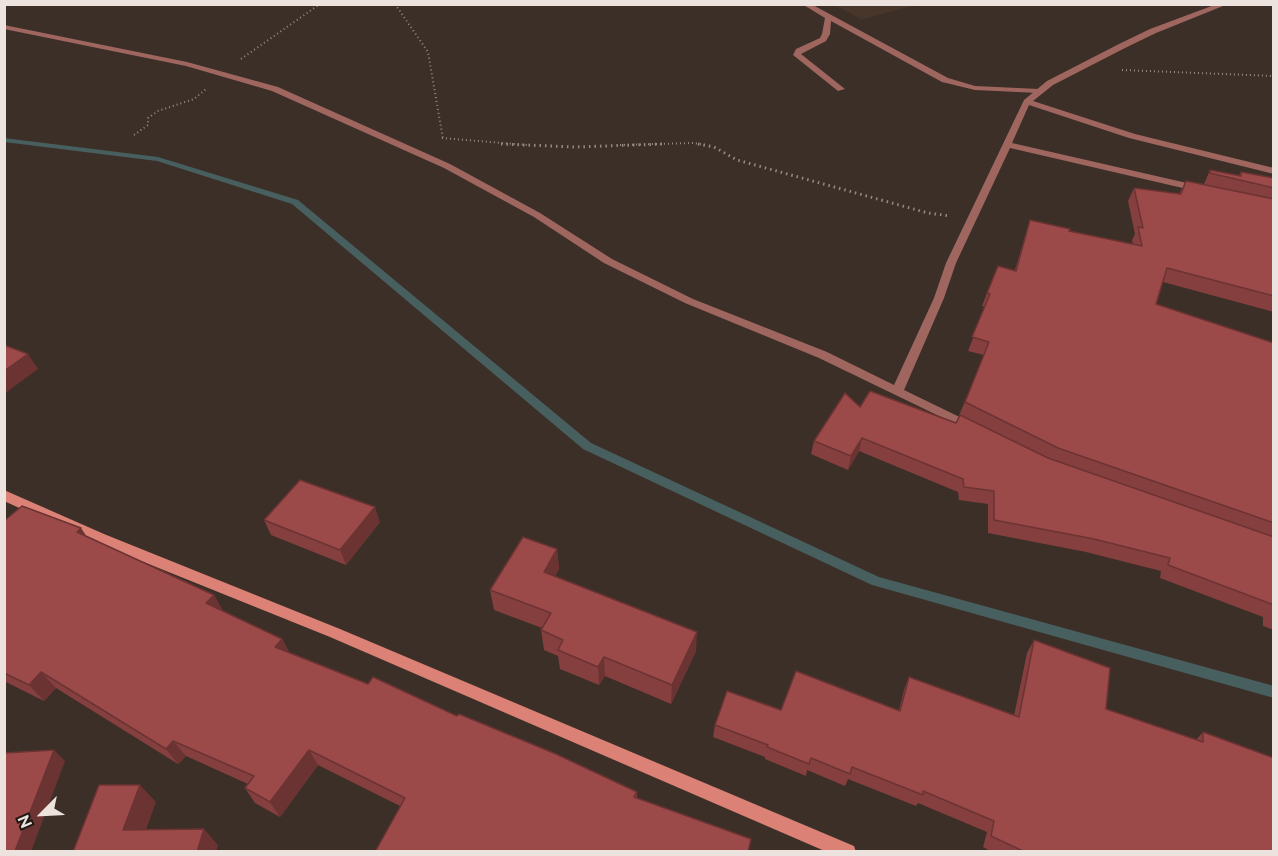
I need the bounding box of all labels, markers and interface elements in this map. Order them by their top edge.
north arrow [12,784,72,844]
text: N [14,812,36,831]

